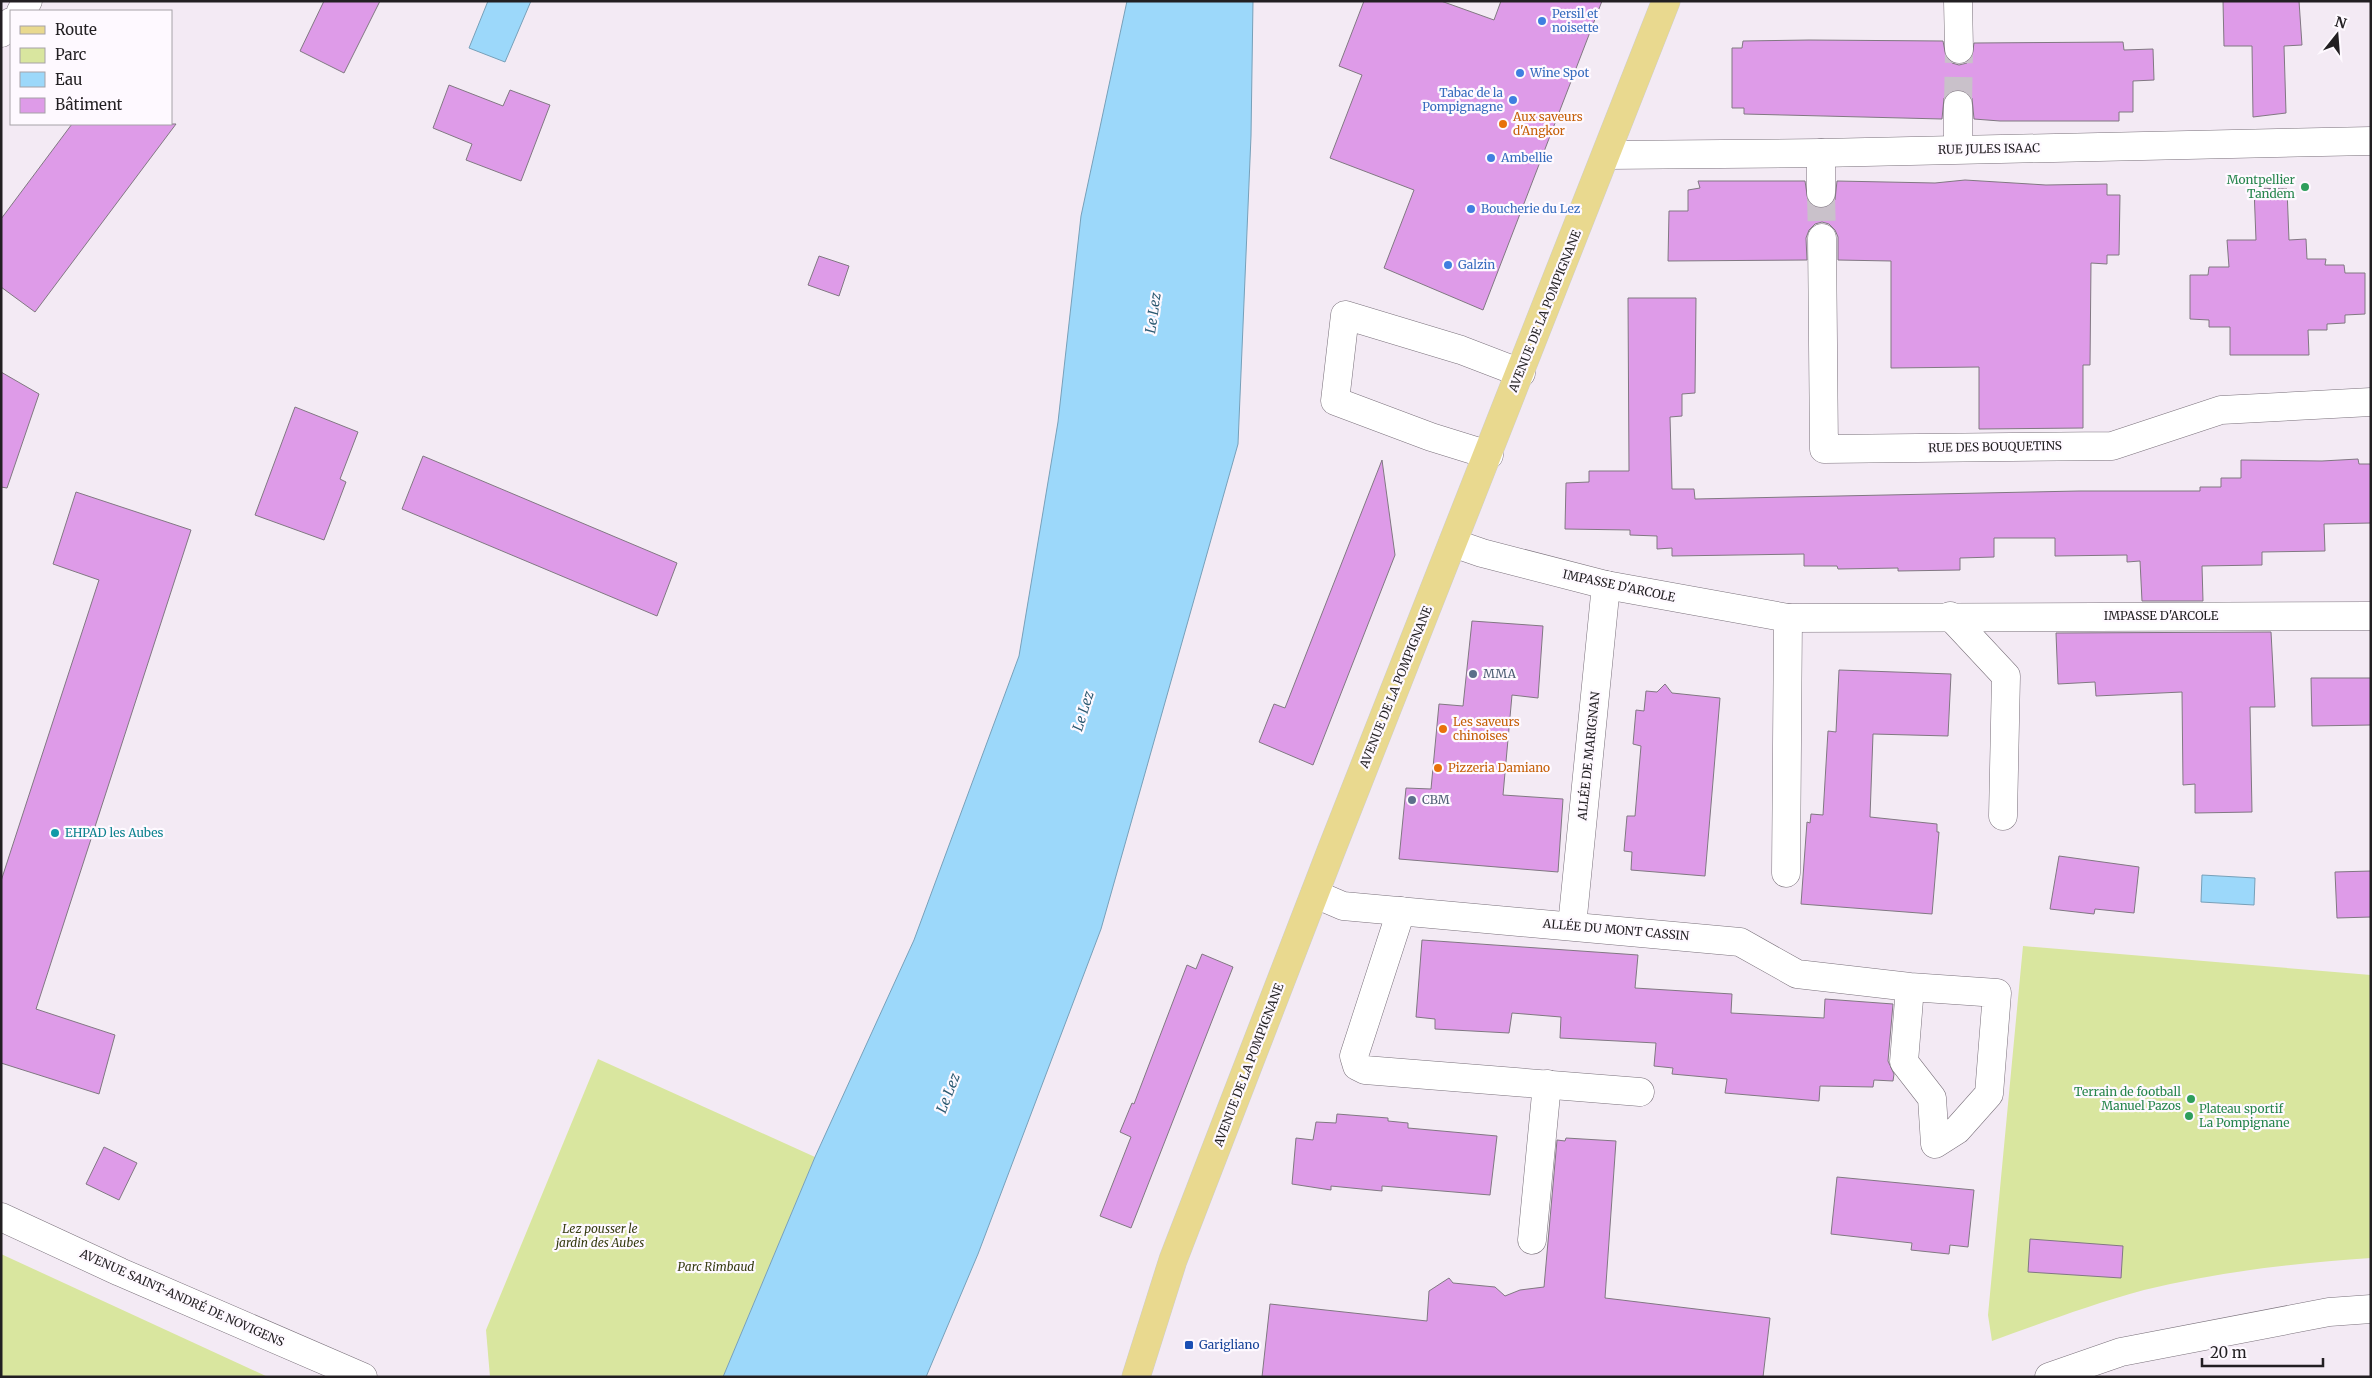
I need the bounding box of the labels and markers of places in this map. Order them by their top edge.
place label: Persil et noisette [1552,6,1599,35]
marker: Persil et noisette [1536,15,1548,27]
place label: Wine Spot [1529,65,1590,80]
marker: Wine Spot [1514,67,1526,79]
place label: Tabac de la Pompignagne [1422,85,1504,114]
marker: Tabac de la Pompignagne [1507,94,1519,106]
place label: Aux saveurs d'Angkor [1512,109,1583,138]
marker: Aux saveurs d'Angkor [1497,118,1509,130]
place label: Ambellie [1500,150,1553,165]
marker: Ambellie [1485,152,1497,164]
place label: Montpellier Tandem [2227,172,2296,201]
marker: Montpellier Tandem [2299,181,2311,193]
place label: Boucherie du Lez [1481,201,1581,216]
marker: Boucherie du Lez [1465,203,1477,215]
place label: Galzin [1458,257,1495,272]
marker: Galzin [1442,259,1454,271]
place label: MMA [1483,666,1516,681]
marker: MMA [1467,668,1479,680]
place label: Les saveurs chinoises [1453,714,1520,743]
marker: Les saveurs chinoises [1437,723,1449,735]
place label: Pizzeria Damiano [1448,760,1550,775]
marker: Pizzeria Damiano [1432,762,1444,774]
place label: CBM [1422,792,1450,807]
marker: CBM [1406,794,1418,806]
place label: EHPAD les Aubes [65,825,164,840]
marker: EHPAD les Aubes [49,827,61,839]
place label: Terrain de football Manuel Pazos [2074,1084,2181,1113]
marker: Terrain de football Manuel Pazos [2185,1093,2197,1105]
place label: Plateau sportif La Pompignane [2199,1101,2289,1130]
marker: Plateau sportif La Pompignane [2183,1110,2195,1122]
place label: Garigliano [1199,1337,1259,1352]
marker: Garigliano [1183,1339,1195,1351]

